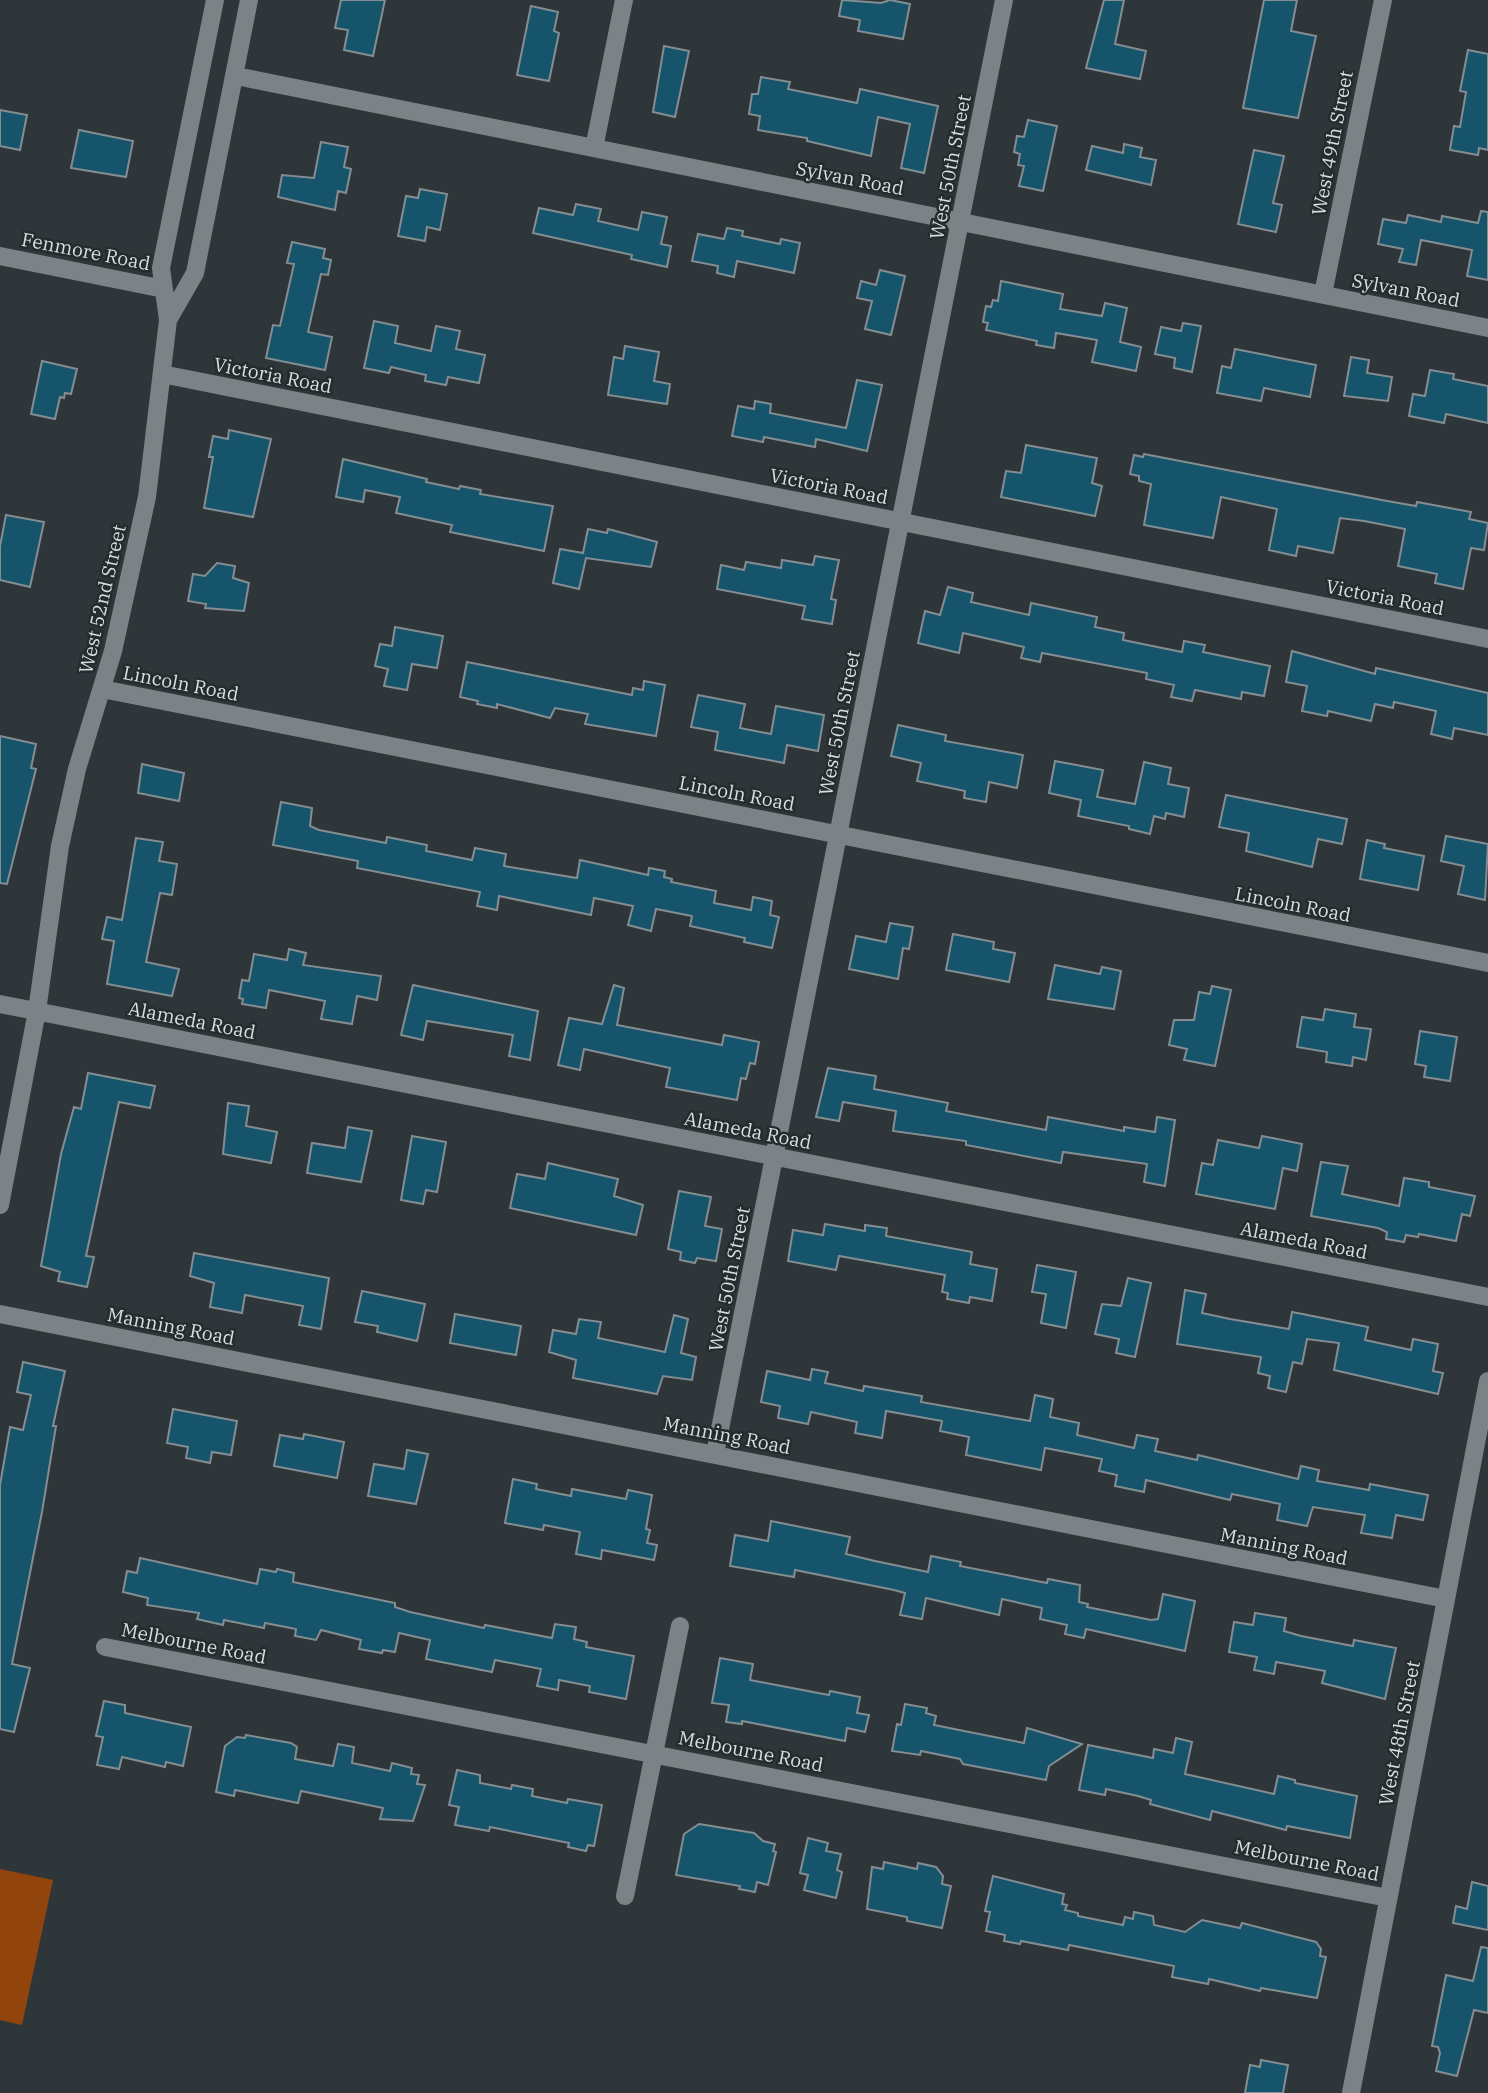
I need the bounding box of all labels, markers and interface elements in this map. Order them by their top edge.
street label: West 49th Street [1306,68,1358,218]
street label: West 50th Street [924,92,976,242]
street label: Sylvan Road [794,156,906,200]
street label: Fenmore Road [20,227,152,275]
street label: Sylvan Road [1350,268,1462,312]
street label: Victoria Road [212,352,334,398]
street label: Victoria Road [768,463,890,509]
street label: West 52nd Street [73,522,131,676]
street label: Victoria Road [1324,574,1446,620]
street label: West 50th Street [813,648,865,798]
street label: Lincoln Road [121,660,241,706]
street label: Lincoln Road [677,770,797,816]
street label: Lincoln Road [1233,881,1353,927]
street label: Alameda Road [126,996,258,1044]
street label: Alameda Road [682,1106,814,1154]
street label: West 50th Street [703,1204,755,1354]
street label: Alameda Road [1238,1216,1370,1264]
street label: Manning Road [105,1302,237,1350]
street label: Manning Road [661,1411,793,1459]
street label: Manning Road [1218,1522,1350,1570]
street label: Melbourne Road [120,1617,268,1669]
street label: West 48th Street [1373,1658,1425,1808]
street label: Melbourne Road [677,1725,825,1777]
street label: Melbourne Road [1233,1834,1381,1886]

